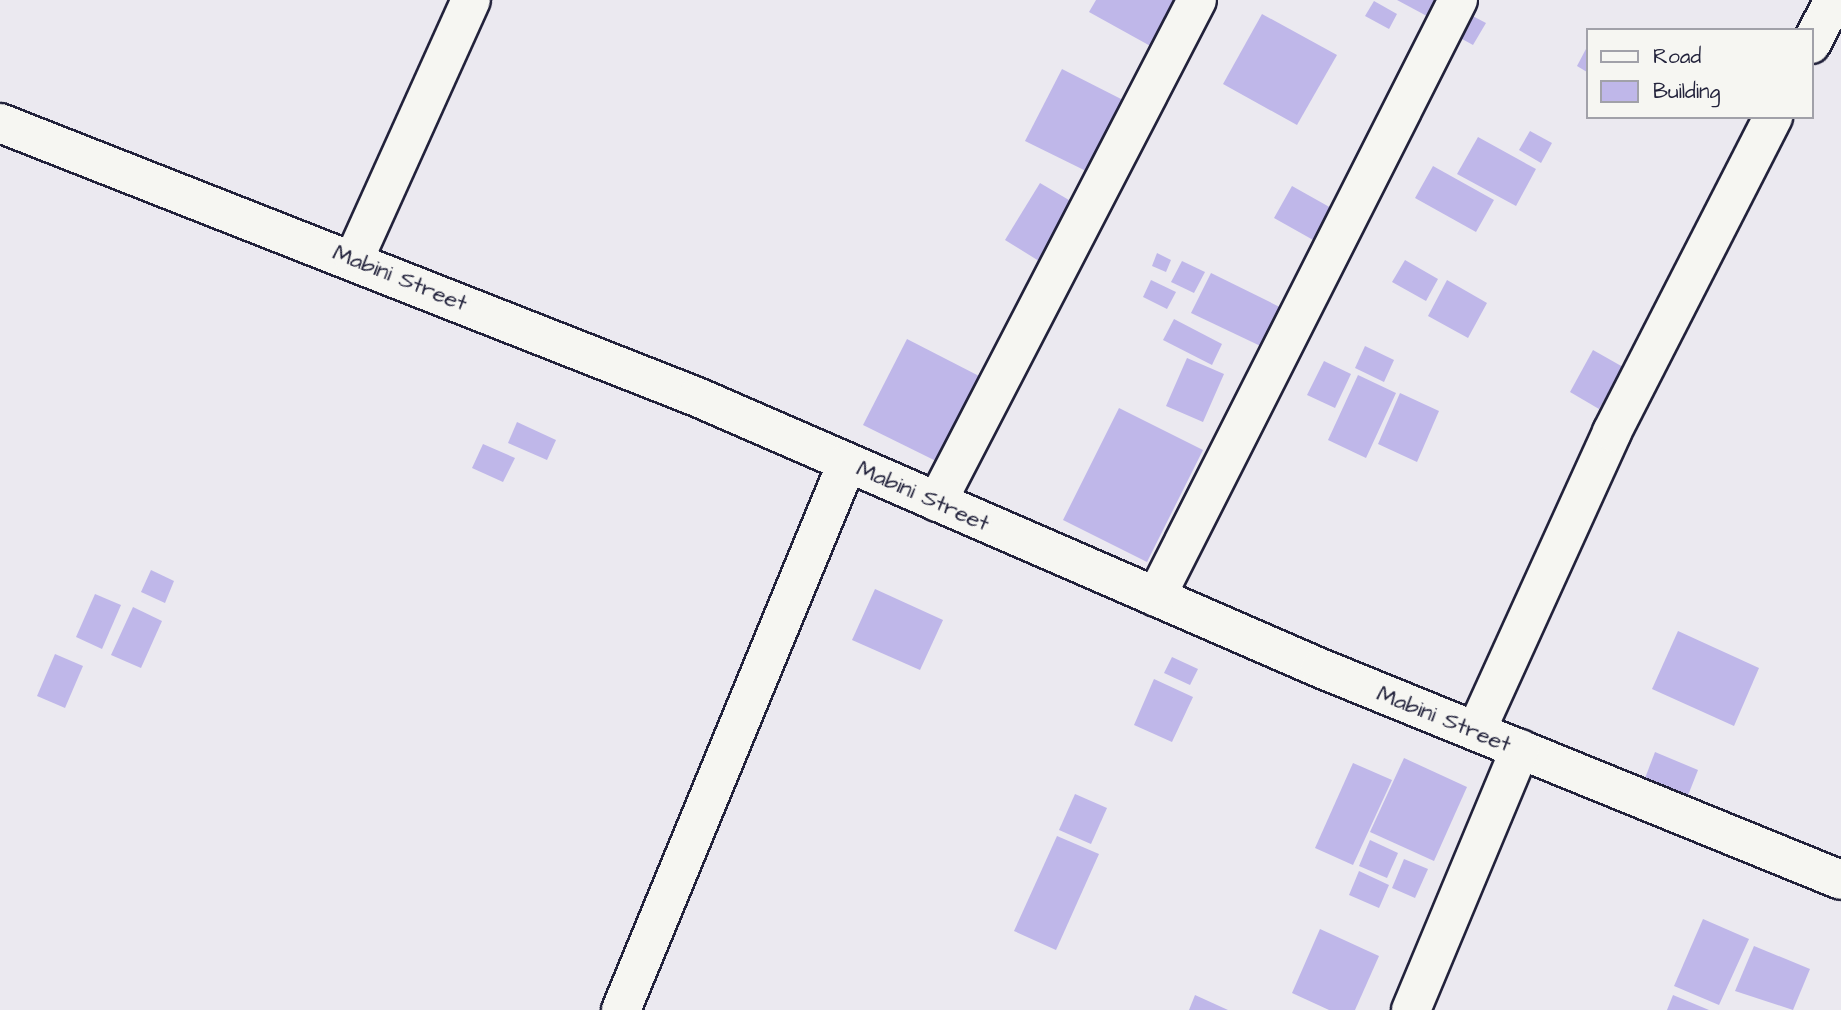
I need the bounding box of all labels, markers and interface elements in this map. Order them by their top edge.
legend [1586,28,1813,119]
text: Road [1653,42,1701,71]
text: Building [1653,77,1720,106]
street label: Mabini Street [329,239,471,317]
street label: Mabini Street [852,454,994,538]
street label: Mabini Street [1373,680,1515,758]

